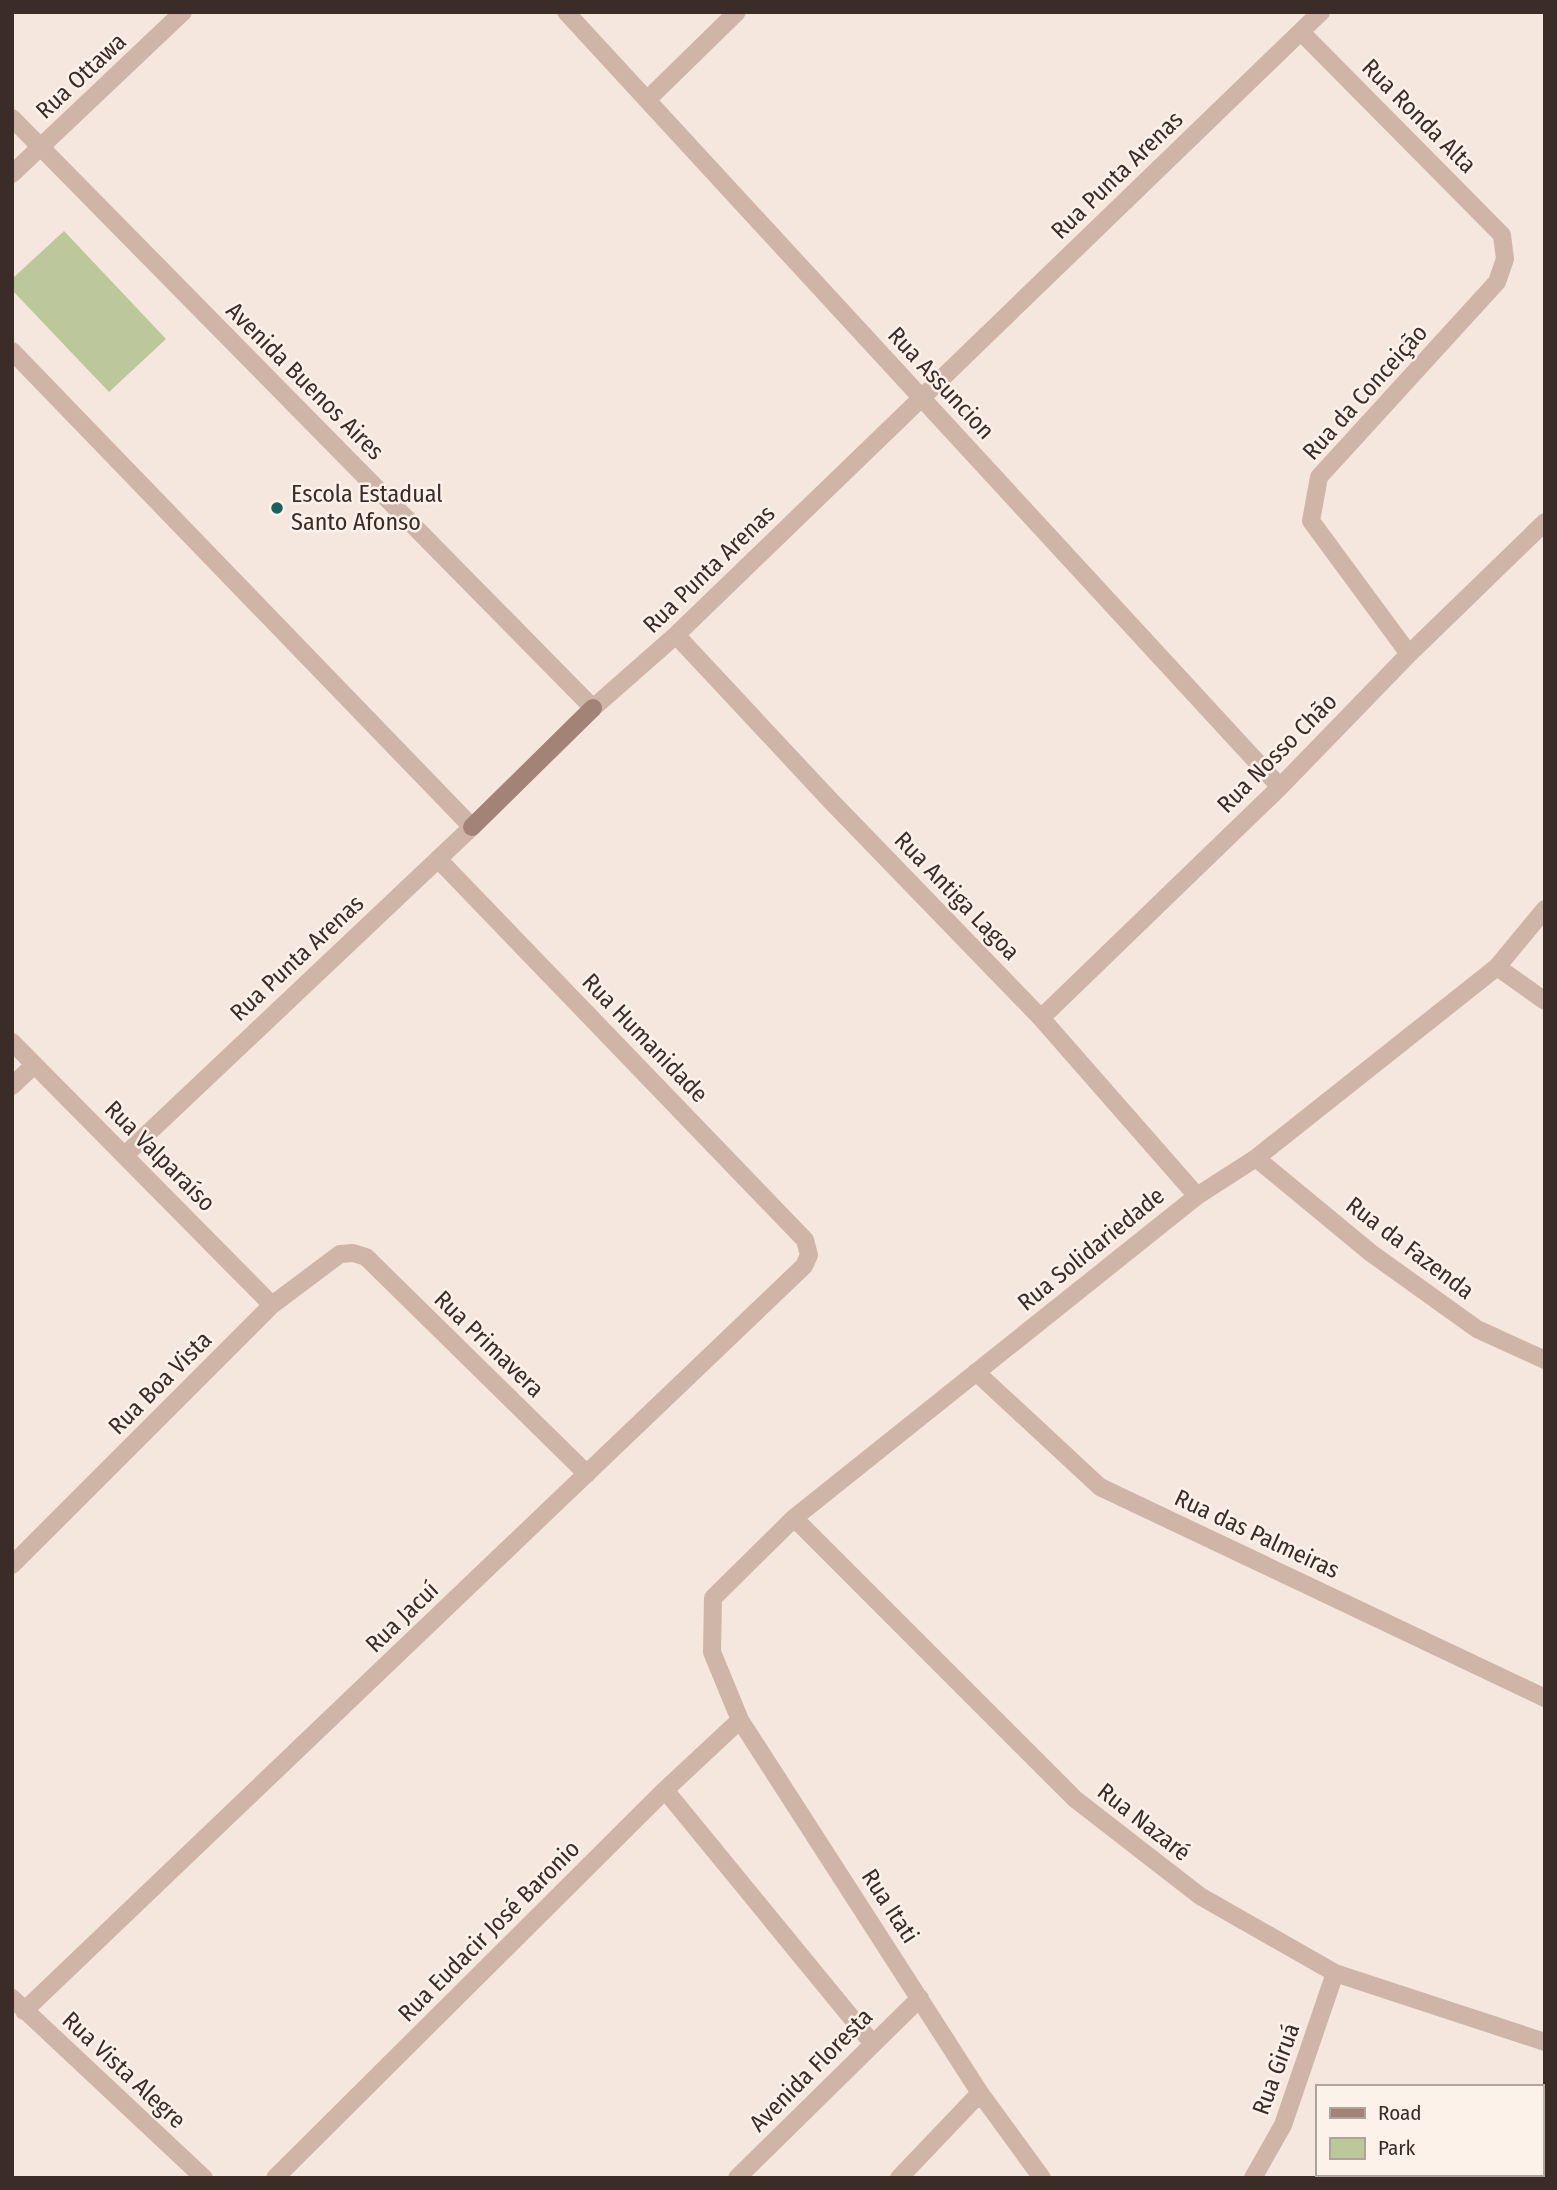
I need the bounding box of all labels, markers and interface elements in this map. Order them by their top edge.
street label: Rua Ottawa [30,27,132,125]
street label: Rua Ronda Alta [1356,53,1482,179]
street label: Rua Punta Arenas [1045,105,1189,245]
street label: Avenida Buenos Aires [220,296,390,466]
street label: Rua da Conceição [1297,319,1433,465]
street label: Rua Assuncion [882,321,1000,445]
place label: Escola Estadual Santo Afonso [291,480,443,536]
street label: Rua Punta Arenas [637,499,781,639]
marker: Escola Estadual Santo Afonso [269,500,285,516]
street label: Rua Nosso Chão [1211,687,1343,819]
street label: Rua Antiga Lagoa [889,826,1025,966]
street label: Rua Punta Arenas [225,889,369,1027]
street label: Rua Humanidade [576,968,714,1108]
street label: Rua Valparaíso [99,1095,221,1217]
street label: Rua Solidariedade [1012,1181,1170,1317]
street label: Rua da Fazenda [1341,1191,1479,1305]
street label: Rua Primavera [428,1285,550,1403]
street label: Rua Boa Vista [103,1326,217,1440]
street label: Rua das Palmeiras [1170,1484,1344,1584]
street label: Rua Jacuí [360,1576,444,1658]
street label: Rua Nazaré [1092,1777,1196,1867]
street label: Rua Eudacir José Baronio [393,1835,585,2027]
street label: Rua Itati [856,1864,924,1948]
street label: Avenida Floresta [744,2003,878,2137]
street label: Rua Vista Alegre [57,2006,191,2134]
street label: Rua Giruá [1247,2019,1305,2119]
legend [1316,2085,1543,2176]
text: Road [1378,2100,1422,2126]
text: Park [1378,2135,1416,2161]

